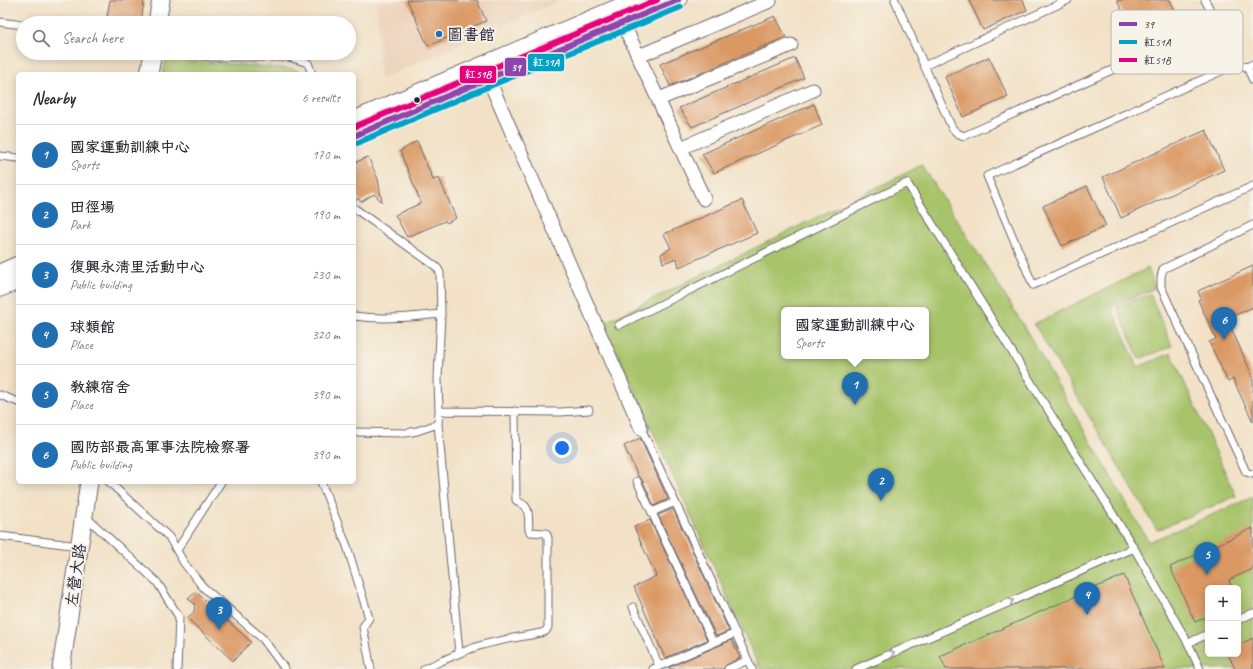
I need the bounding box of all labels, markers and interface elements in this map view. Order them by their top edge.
legend [1111,10,1243,74]
search box [16,16,356,60]
text: 39 [1144,17,1155,31]
place label: 圖書館 [447,25,495,45]
icon: search [30,27,52,49]
text: Search here [62,29,123,48]
marker: 圖書館 [434,29,444,39]
text: 紅51A [1144,35,1171,49]
line badge: 紅51A [527,53,565,72]
text: 紅51B [1144,53,1172,67]
text: 紅51A [533,55,561,69]
line badge: 39 [504,57,527,77]
text: 39 [511,60,522,74]
line badge: 紅51B [459,65,497,84]
text: 紅51B [465,67,492,81]
text: Nearby [32,88,75,109]
text: 6 results [302,90,340,106]
unlabelled marker [412,95,422,105]
text: 國家運動訓練中心 [70,138,190,157]
text: 1 [42,147,48,163]
text: 170 m [312,147,340,163]
text: Sports [70,157,99,173]
text: 田徑場 [70,198,115,217]
text: 2 [42,207,48,223]
text: 190 m [312,207,340,223]
text: Park [70,217,91,233]
text: 復興永清里活動中心 [70,258,205,277]
text: 3 [42,267,48,283]
text: 230 m [312,267,340,283]
text: Public building [70,277,132,293]
popup [781,307,929,359]
pin: 6 [1211,307,1237,340]
text: 國家運動訓練中心 [795,316,915,335]
text: 球類館 [70,318,115,337]
text: 4 [42,327,48,343]
text: 320 m [312,327,340,343]
text: Sports [795,335,824,351]
text: Place [70,337,93,353]
pin: 1 [842,372,868,405]
text: 教練宿舍 [70,378,130,397]
text: 5 [42,387,48,403]
text: 390 m [312,387,340,403]
text: Place [70,397,93,413]
text: 國防部最高軍事法院檢察署 [70,438,250,457]
your location [552,438,572,458]
text: 6 [42,447,48,463]
text: 390 m [312,447,340,463]
text: Public building [70,457,132,473]
pin: 2 [868,468,894,501]
street label: 左營大路 [62,542,90,608]
pin: 5 [1194,542,1220,575]
pin: 4 [1074,582,1100,615]
map controls [1205,585,1241,657]
button: + [1205,585,1241,621]
pin: 3 [206,597,232,630]
one-way arrow [1007,598,1014,606]
button: − [1205,621,1241,657]
one-way arrow [888,650,895,658]

